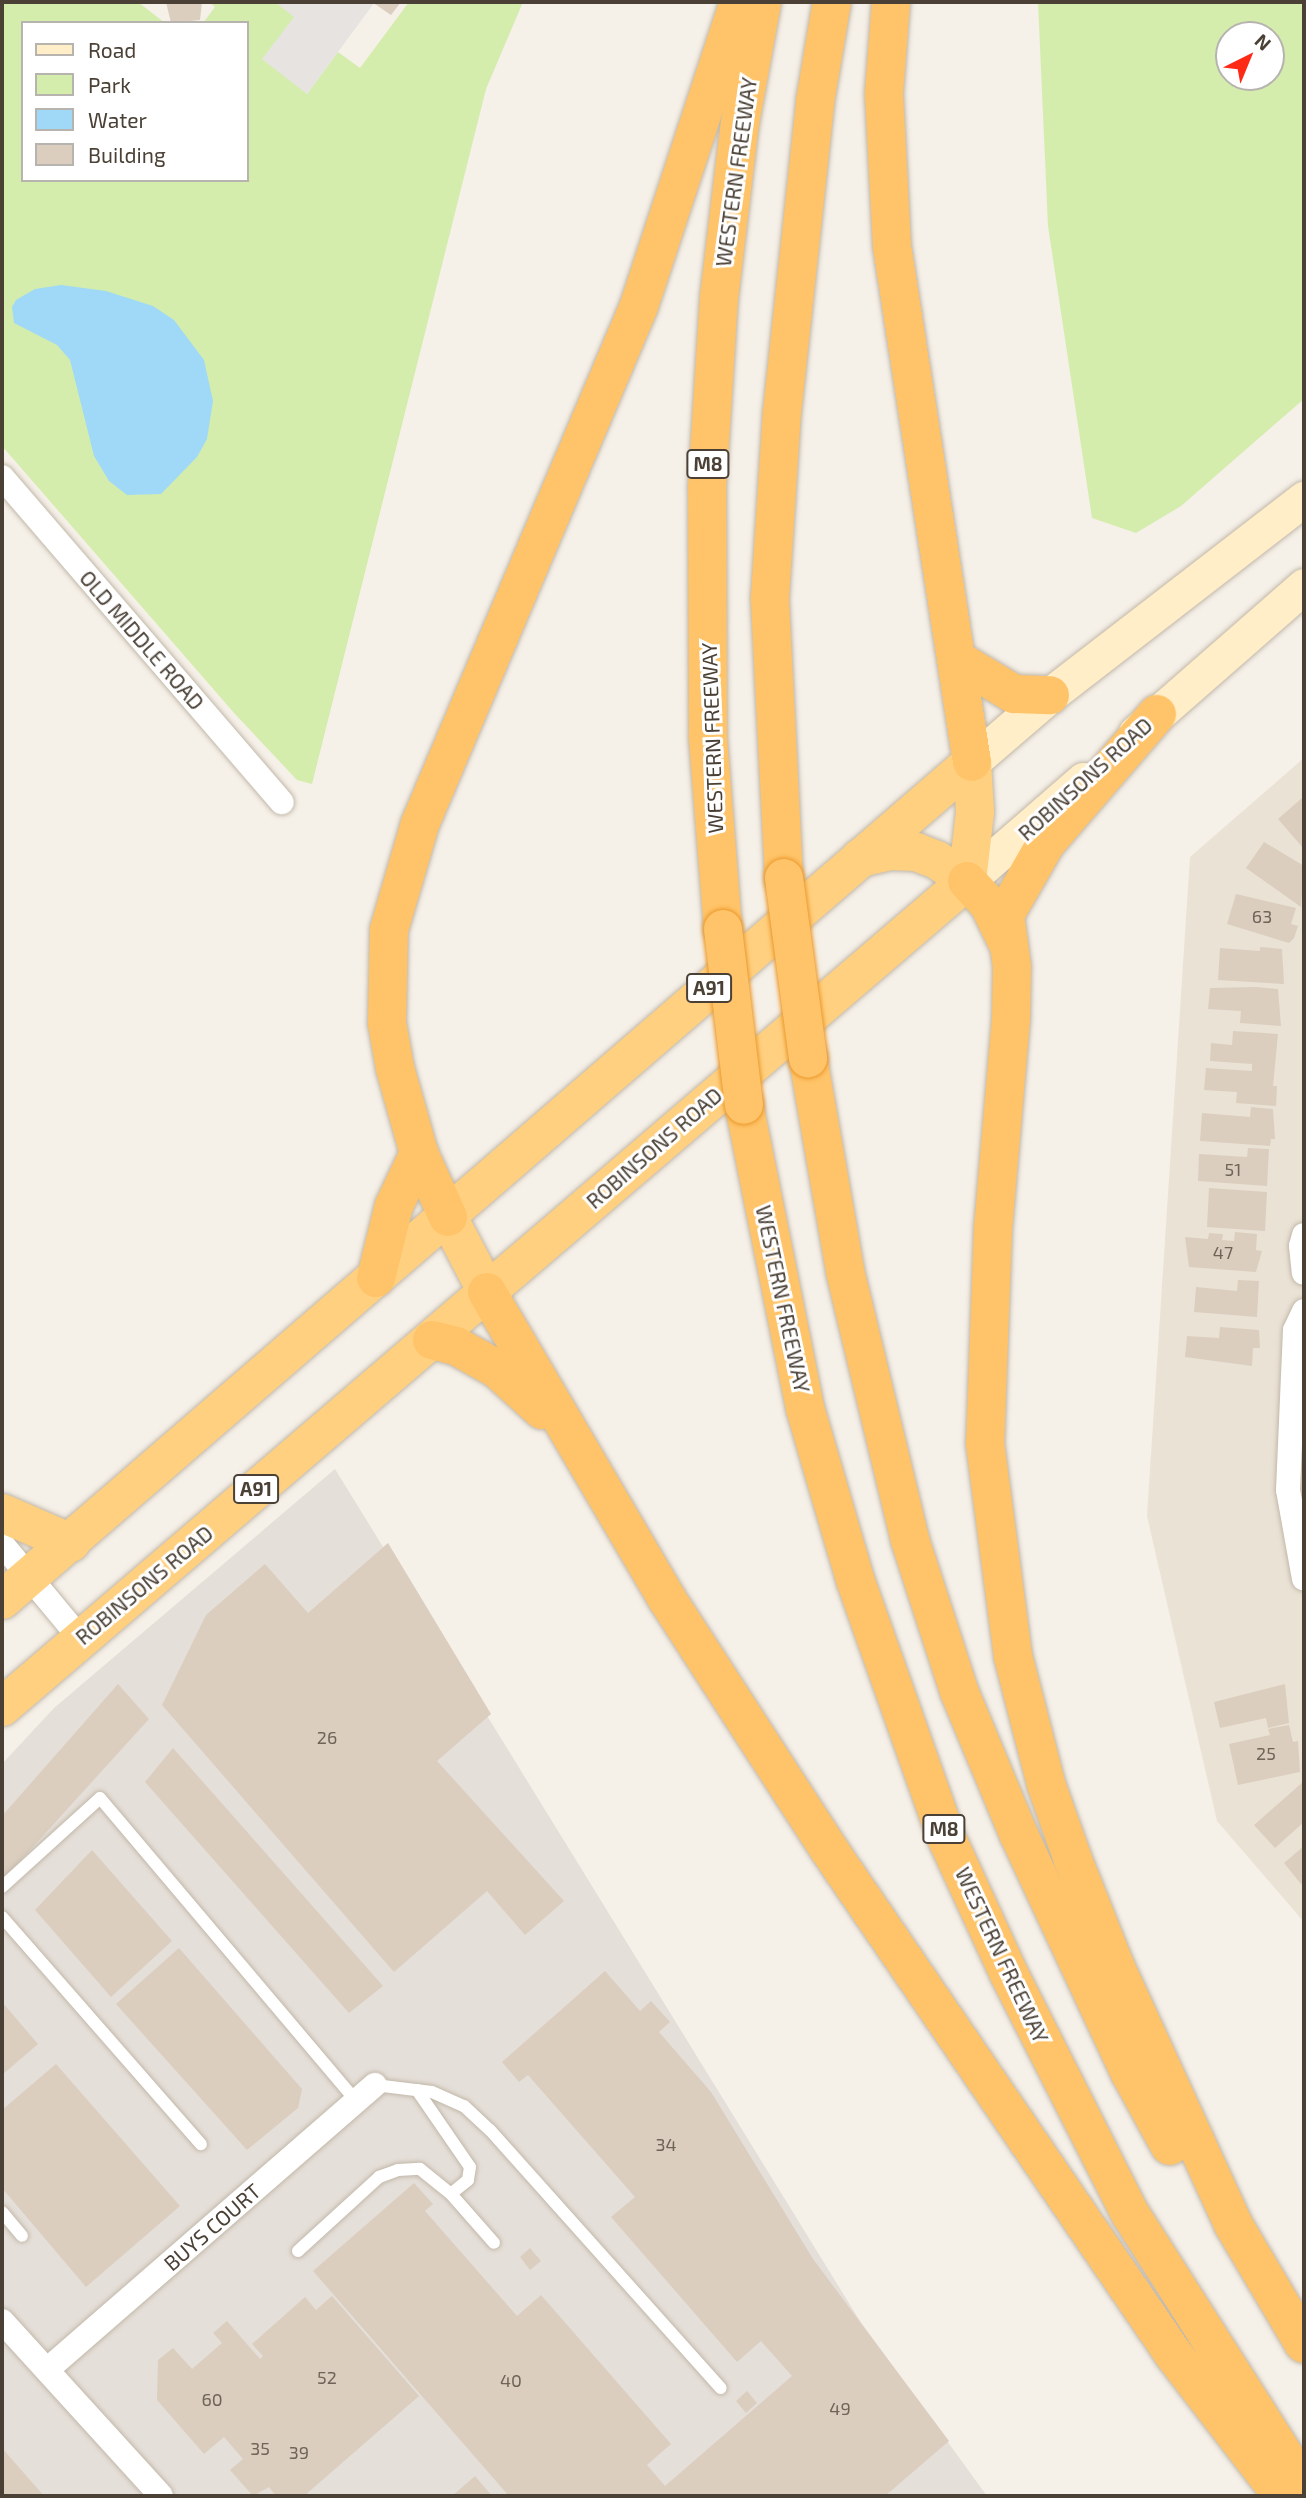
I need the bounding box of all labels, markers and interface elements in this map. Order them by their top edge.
legend [21,21,248,182]
north arrow [1215,21,1285,91]
text: N [1250,29,1276,55]
text: Road [88,37,136,62]
text: Park [88,72,131,97]
street label: WESTERN FREEWAY [710,76,762,268]
text: Water [88,107,147,132]
text: Building [88,142,166,167]
road number: M8 [685,449,731,480]
street label: OLD MIDDLE ROAD [75,565,209,715]
street label: WESTERN FREEWAY [696,642,728,834]
street label: ROBINSONS ROAD [1013,712,1157,846]
house number: 63 [1252,905,1272,927]
road number: A91 [684,972,734,1004]
street label: ROBINSONS ROAD [581,1082,727,1214]
house number: 51 [1225,1158,1241,1180]
street label: WESTERN FREEWAY [751,1203,815,1395]
house number: 47 [1213,1241,1233,1263]
road number: A91 [232,1474,280,1504]
street label: ROBINSONS ROAD [70,1520,218,1650]
house number: 26 [317,1726,337,1748]
house number: 25 [1256,1742,1276,1764]
road number: M8 [921,1814,967,1844]
street label: WESTERN FREEWAY [950,1863,1054,2047]
house number: 34 [655,2133,677,2155]
street label: BUYS COURT [158,2178,266,2276]
house number: 52 [317,2366,337,2388]
house number: 40 [500,2369,522,2391]
house number: 60 [201,2388,223,2410]
house number: 49 [829,2397,851,2419]
house number: 35 [250,2437,270,2459]
house number: 39 [289,2441,309,2463]

